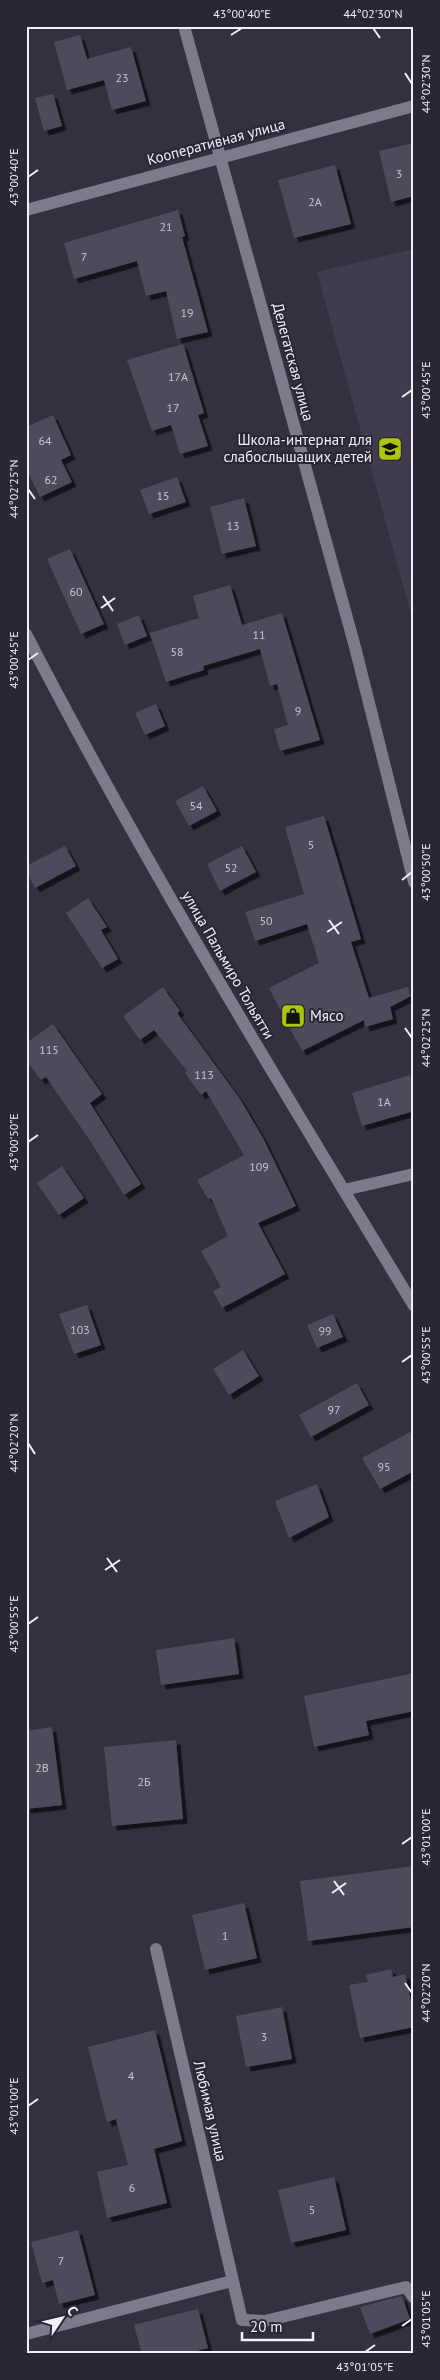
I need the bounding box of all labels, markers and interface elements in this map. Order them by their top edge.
text: 43°00'40"E [213,6,271,21]
text: 44°02'30"N [343,6,403,21]
text: 44°02'30"N [418,54,433,114]
house number: 23 [115,70,129,85]
street label: Кооперативная улица [145,114,287,169]
text: 43°00'40"E [6,148,21,206]
house number: 3 [396,166,402,181]
house number: 2А [308,194,322,209]
house number: 21 [159,219,173,234]
house number: 7 [81,249,87,264]
street label: Делегатская улица [269,301,318,423]
house number: 19 [180,305,194,320]
text: 43°00'45"E [418,361,433,419]
house number: 17А [168,369,188,384]
house number: 17 [166,400,180,415]
place label: Школа-интернат для слабослышащих детей [223,430,372,466]
house number: 64 [38,433,52,448]
school or university icon: Школа-интернат для слабослышащих детей [377,436,403,462]
text: 44°02'25"N [6,459,21,519]
house number: 62 [44,472,58,487]
house number: 15 [156,488,170,503]
house number: 13 [226,518,240,533]
house number: 60 [69,584,83,599]
house number: 11 [252,627,266,642]
text: 43°00'45"E [6,631,21,689]
house number: 58 [170,644,184,659]
house number: 9 [295,703,301,718]
house number: 54 [189,798,203,813]
house number: 5 [308,837,314,852]
text: 43°00'50"E [418,843,433,901]
house number: 52 [224,860,238,875]
street label: улица Пальмиро Тольятти [178,887,279,1042]
house number: 50 [259,913,273,928]
shop icon: Мясо [280,1003,306,1029]
place label: Мясо [310,1006,343,1025]
text: 44°02'25"N [418,1008,433,1068]
house number: 115 [39,1042,59,1057]
house number: 113 [194,1067,214,1082]
house number: 1А [377,1094,391,1109]
text: 43°00'50"E [6,1113,21,1171]
house number: 109 [249,1159,269,1174]
house number: 103 [70,1322,90,1337]
house number: 99 [318,1323,332,1338]
text: 43°00'55"E [418,1326,433,1384]
house number: 97 [327,1402,341,1417]
text: 44°02'20"N [6,1413,21,1473]
house number: 95 [377,1459,391,1474]
text: 43°00'55"E [6,1595,21,1653]
house number: 2В [35,1760,49,1775]
house number: 2Б [137,1774,151,1789]
text: 43°01'00"E [418,1808,433,1866]
house number: 1 [222,1928,228,1943]
text: 44°02'20"N [418,1963,433,2023]
house number: 3 [261,2029,267,2044]
street label: Любимая улица [189,2058,231,2163]
house number: 4 [128,2068,135,2083]
text: 43°01'00"E [6,2077,21,2135]
house number: 6 [129,2180,135,2195]
house number: 5 [309,2202,315,2217]
house number: 7 [58,2253,64,2268]
text: 43°01'05"E [418,2290,433,2348]
north arrow [38,2292,88,2342]
text: С [63,2302,82,2319]
scale bar [242,2310,314,2342]
text: 20 m [250,2317,283,2336]
text: 43°01'05"E [336,2359,394,2374]

